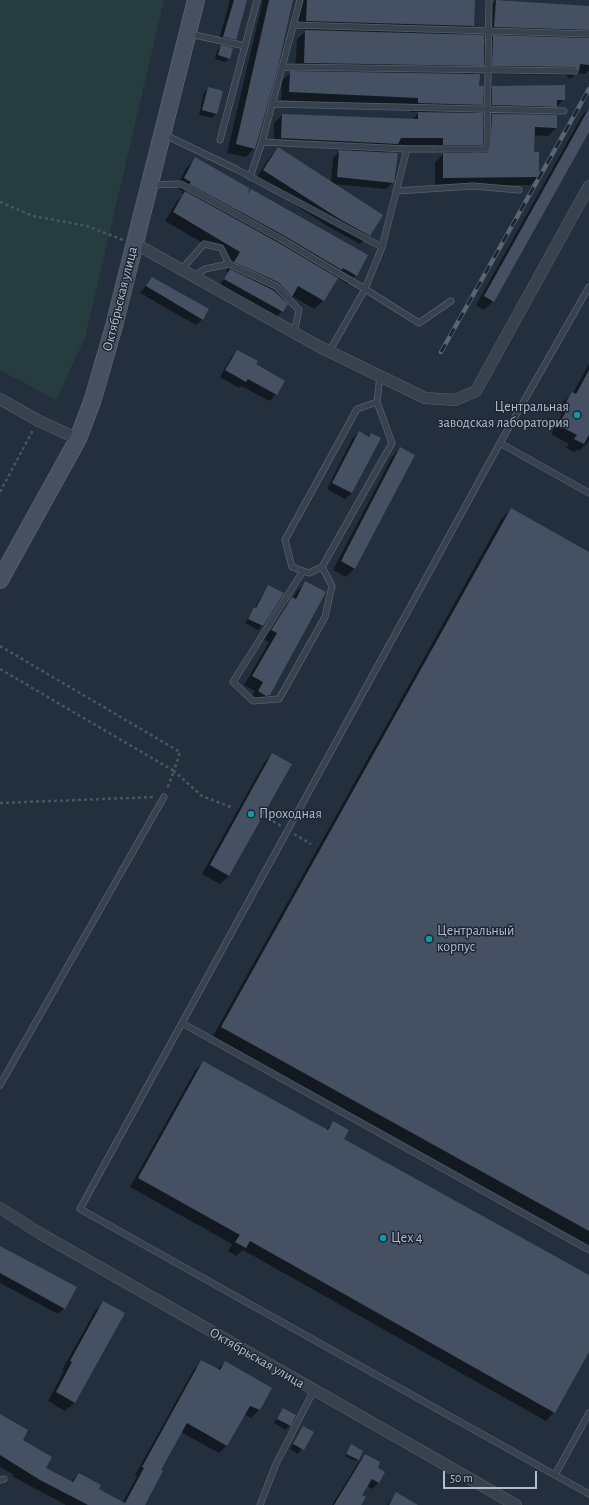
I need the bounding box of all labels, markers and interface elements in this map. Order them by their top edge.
street label: Октябрьская улица [99,245,141,353]
place label: Центральная заводская лаборатория [438,399,569,432]
marker: Центральная заводская лаборатория [572,410,582,420]
place label: Проходная [259,806,322,822]
marker: Проходная [246,809,256,819]
place label: Центральный корпус [437,923,515,956]
marker: Центральный корпус [424,934,434,944]
place label: Цех 4 [391,1230,422,1246]
marker: Цех 4 [378,1233,388,1243]
street label: Октябрьская улица [206,1324,308,1392]
scale bar [445,1463,539,1489]
text: 50 m [450,1472,473,1484]

